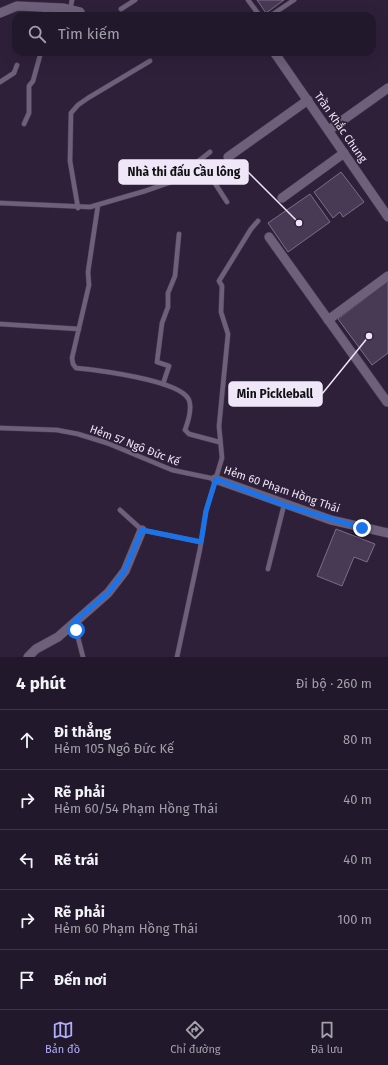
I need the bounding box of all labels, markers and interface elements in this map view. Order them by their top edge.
search box [12,12,376,56]
icon: search [26,23,48,45]
text: Tìm kiếm [58,25,120,43]
street label: Trần Khắc Chung [312,89,371,165]
callout: Nhà thi đấu Cầu lông [119,160,248,184]
text: Nhà thi đấu Cầu lông [128,163,241,179]
callout: Min Pickleball [229,382,322,406]
text: Min Pickleball [237,387,314,401]
street label: Hẻm 57 Ngô Đức Kế [88,422,182,469]
street label: Hẻm 60 Phạm Hồng Thái [222,463,342,515]
route end [353,519,371,537]
route start [67,621,85,639]
text: 4 phút [16,673,66,694]
text: Đi bộ · 260 m [296,676,372,691]
text: Đi thẳng [54,723,111,741]
icon: ahead [16,729,38,751]
text: 80 m [343,732,372,747]
text: Hẻm 105 Ngô Đức Kế [54,741,174,756]
text: Rẽ phải [54,783,105,801]
icon: right [16,789,38,811]
text: 40 m [343,792,372,807]
text: Hẻm 60/54 Phạm Hồng Thái [54,801,218,816]
icon: left [16,849,38,871]
text: Rẽ trái [54,851,99,869]
text: 40 m [343,852,372,867]
text: Rẽ phải [54,903,105,921]
icon: right [16,909,38,931]
text: 100 m [337,912,372,927]
text: Hẻm 60 Phạm Hồng Thái [54,921,198,936]
icon: arrive [16,969,38,991]
text: Đến nơi [54,971,107,989]
tab: Bản đồ [45,1019,80,1056]
tab: Chỉ đường [170,1019,221,1056]
tab: Đã lưu [311,1019,343,1056]

